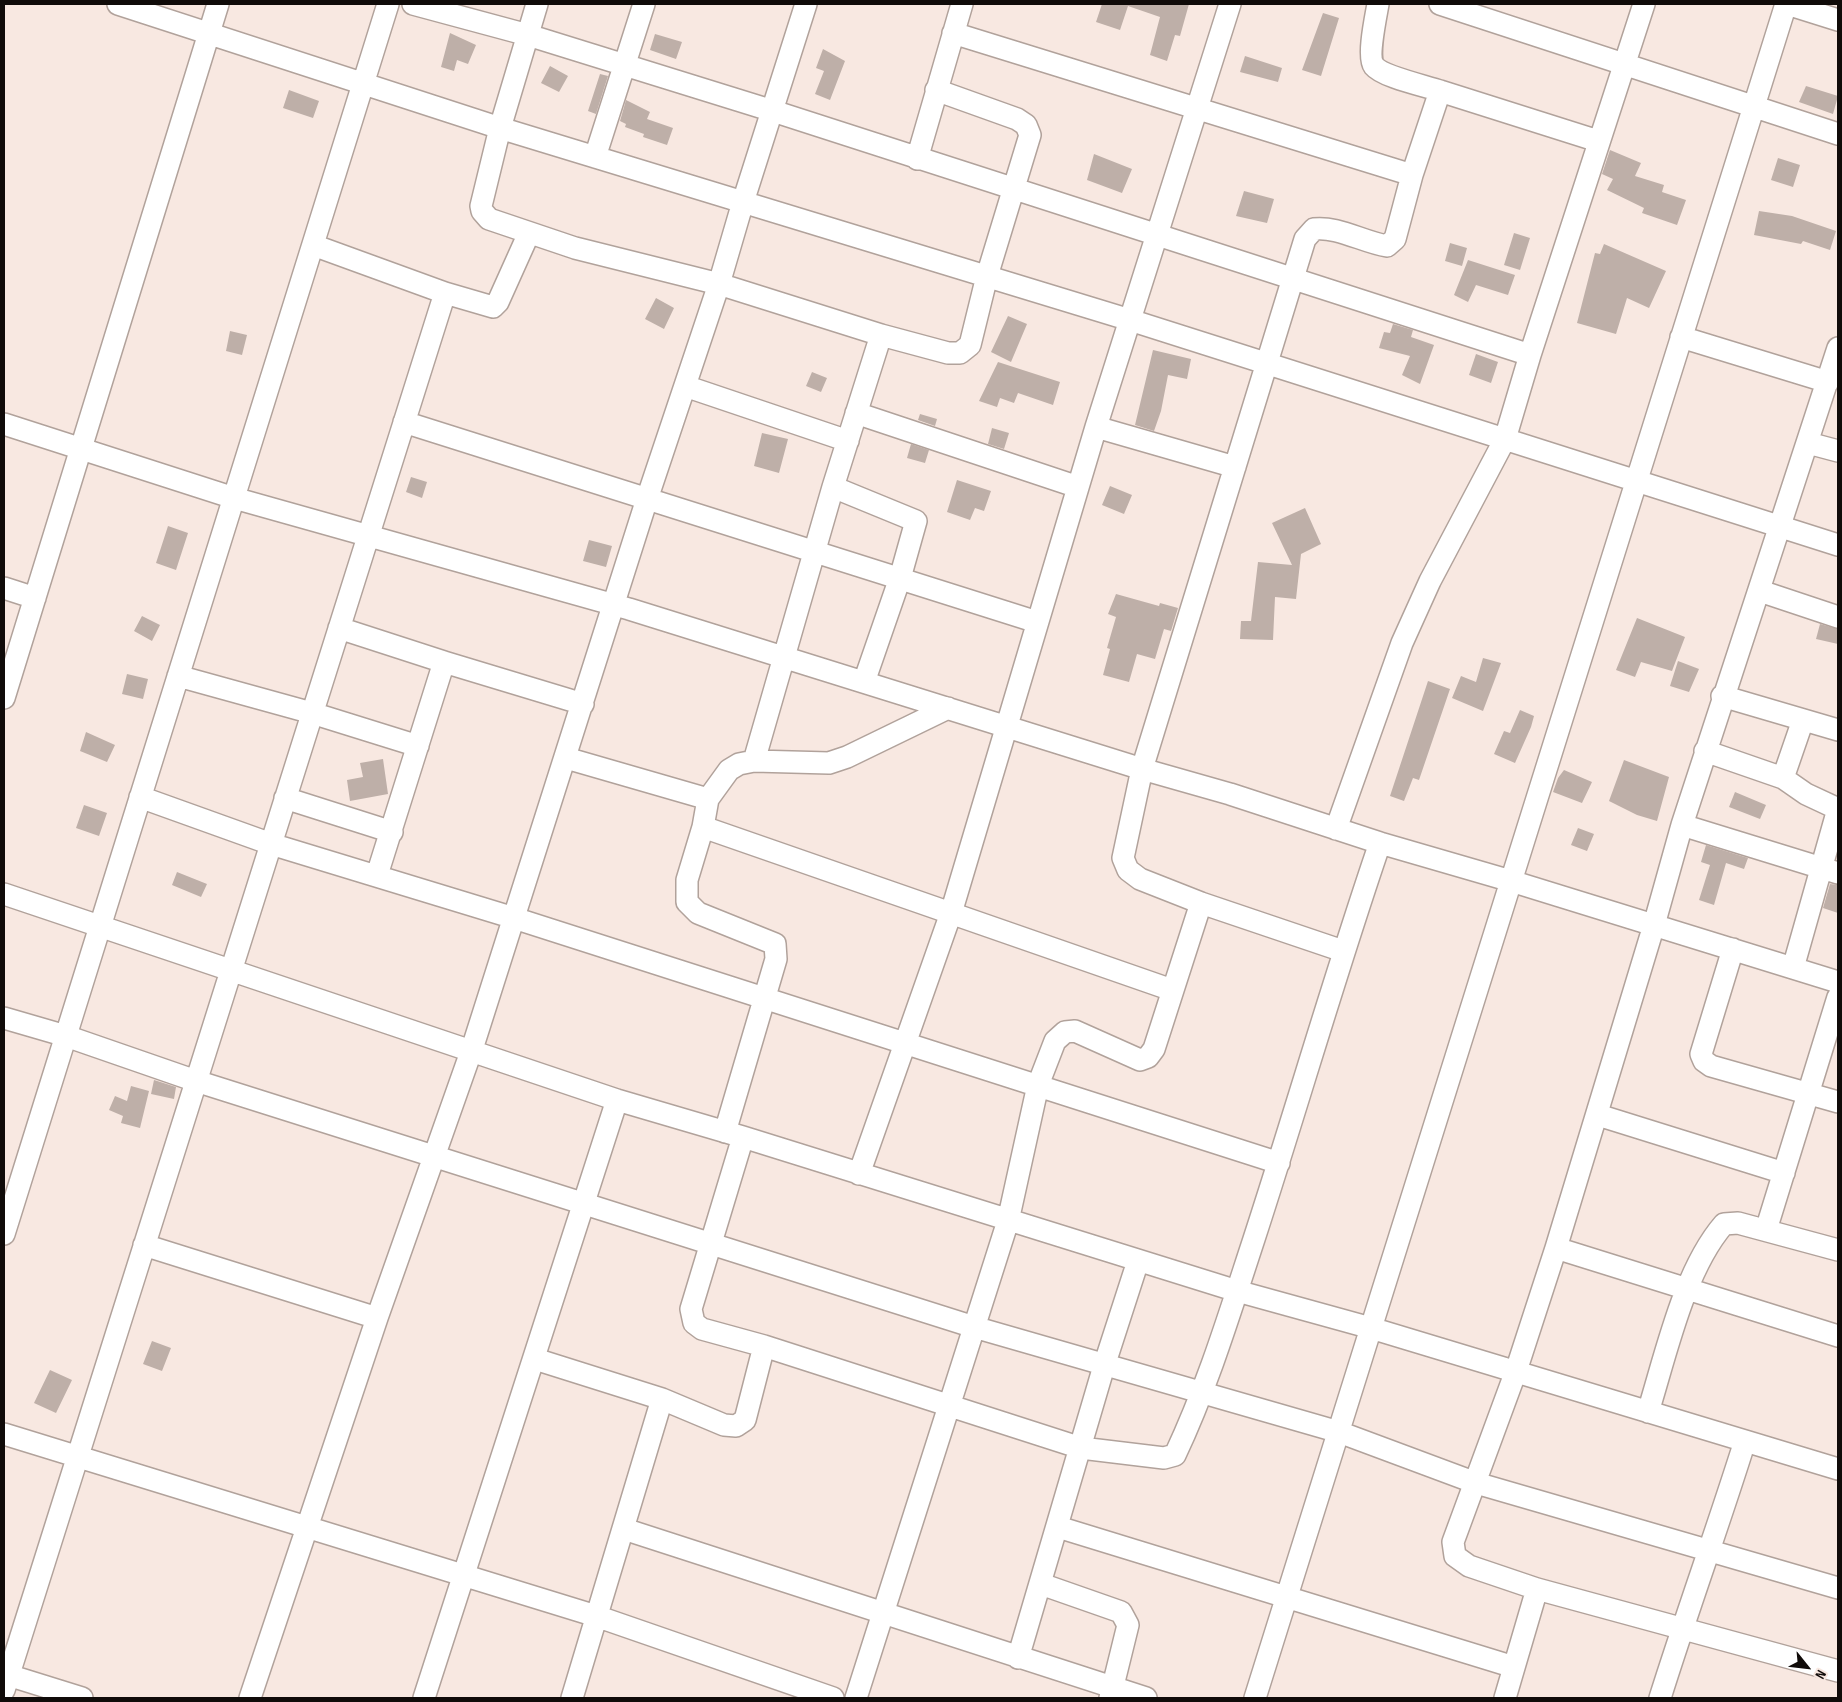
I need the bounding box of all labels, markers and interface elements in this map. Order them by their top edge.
north arrow [1782,1642,1832,1692]
text: N [1811,1667,1830,1682]

